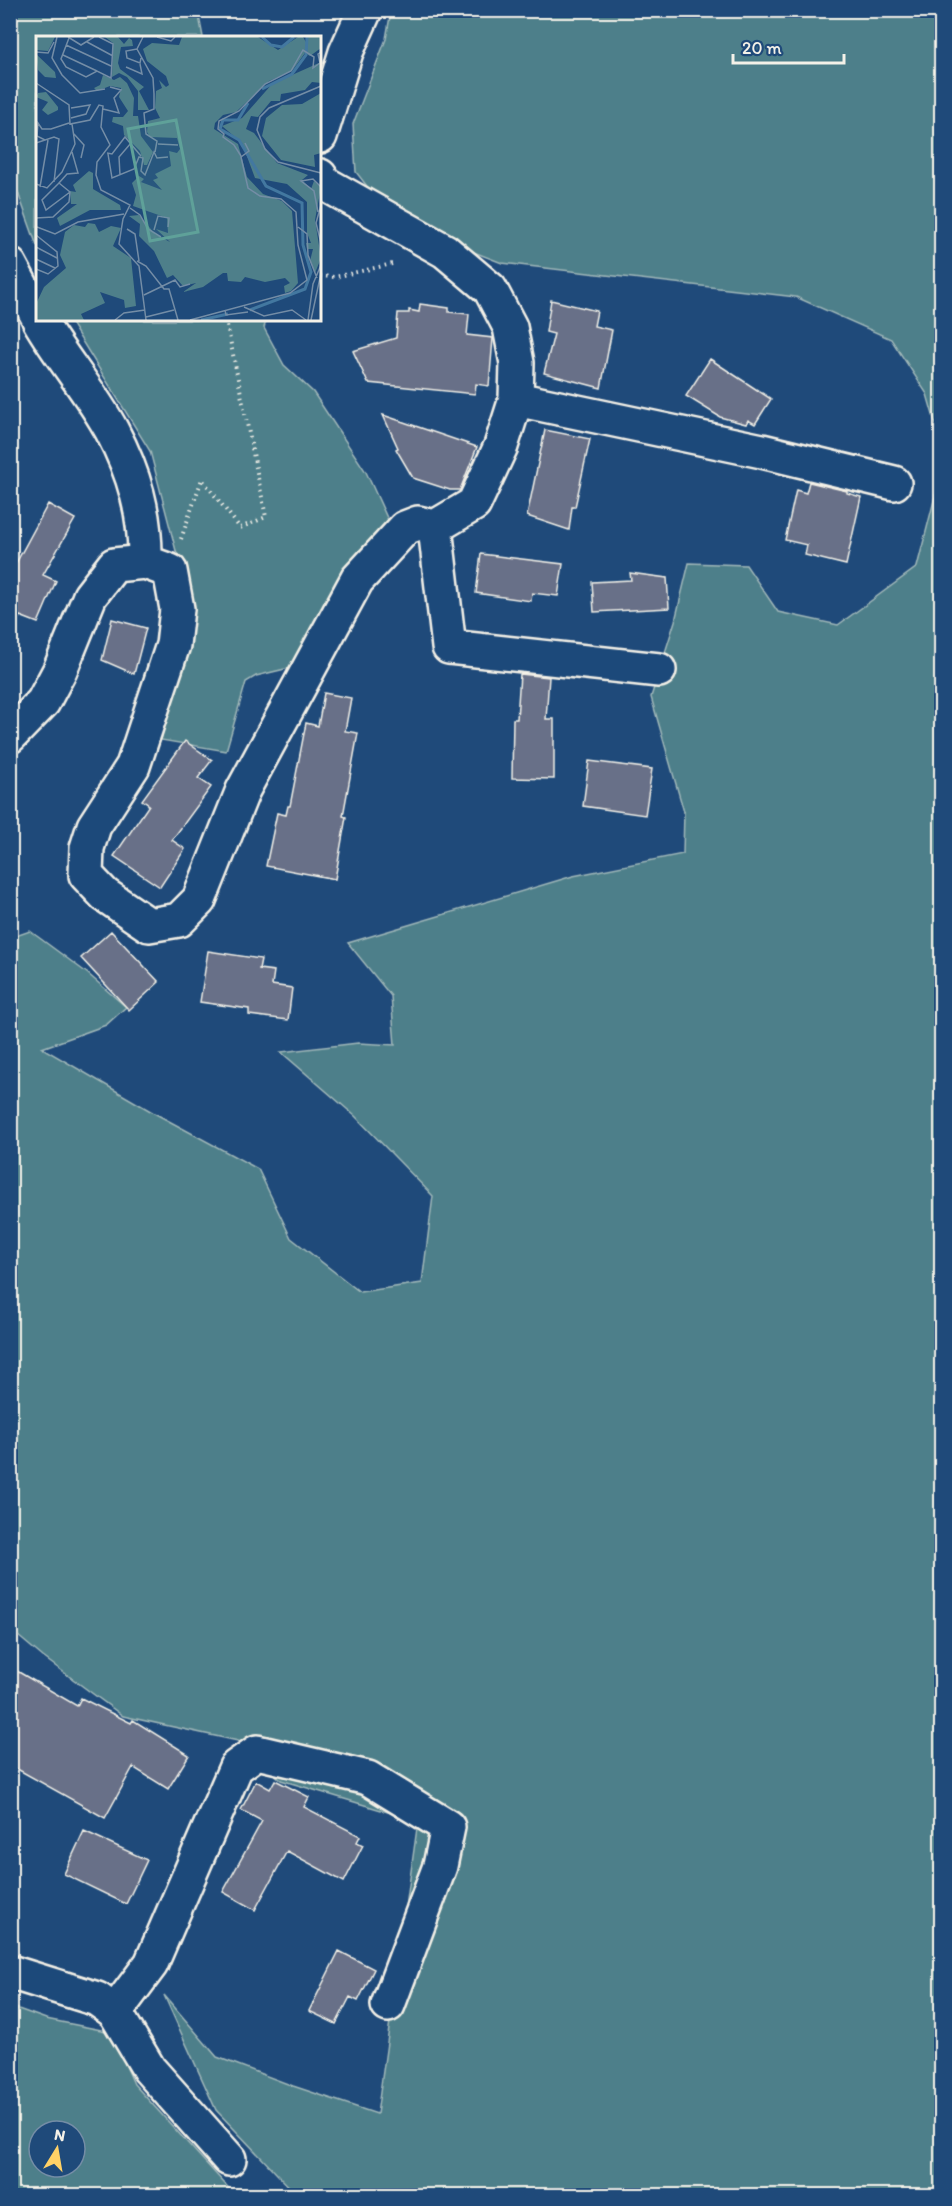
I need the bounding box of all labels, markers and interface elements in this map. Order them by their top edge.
scale bar [733,27,844,65]
inset map [36,36,321,321]
text: 20 m [742,37,782,59]
north arrow [27,2119,87,2179]
text: N [53,2124,67,2145]

